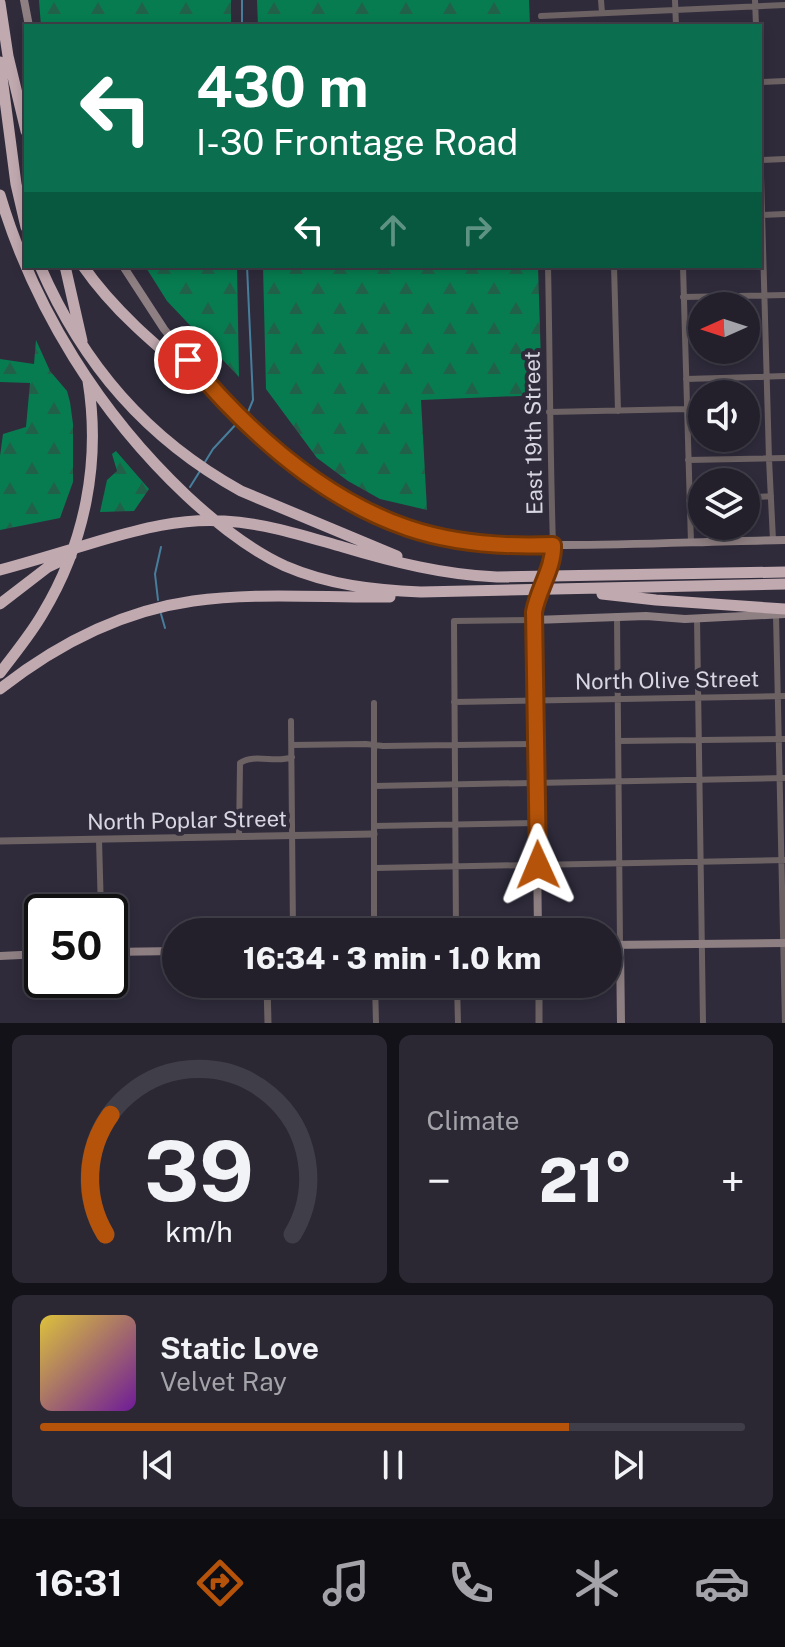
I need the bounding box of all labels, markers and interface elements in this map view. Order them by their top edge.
text: 430 m [196,54,369,120]
icon: left [64,56,168,160]
text: I-30 Frontage Road [196,121,518,163]
icon: left [287,208,331,252]
icon: ahead [371,208,415,252]
icon: right [455,208,499,252]
north arrow [688,292,760,364]
map controls [688,292,760,540]
pin [154,326,222,394]
icon: arrive [166,338,210,382]
street label: East 19th Street [519,351,547,515]
button: sound [688,380,760,452]
button: layers [688,468,760,540]
street label: North Olive Street [575,665,759,695]
street label: North Poplar Street [87,805,287,835]
position arrow [496,823,580,907]
speed limit sign: 50 [24,894,128,998]
text: 16:34 · 3 min · 1.0 km [243,940,541,976]
text: Climate [427,1105,520,1136]
text: 39 [144,1122,254,1220]
text: 21° [539,1145,633,1216]
text: − [427,1155,451,1207]
text: + [721,1155,745,1207]
text: km/h [166,1215,233,1248]
text: Static Love [160,1330,319,1366]
text: Velvet Ray [160,1366,287,1397]
icon: previous [136,1443,180,1487]
icon: pause [371,1443,415,1487]
icon: next [606,1443,650,1487]
icon: directions [192,1555,248,1611]
icon: music [318,1555,374,1611]
icon: phone [443,1555,499,1611]
icon: climate [569,1555,625,1611]
icon: car [694,1555,750,1611]
text: 16:31 [35,1562,123,1604]

